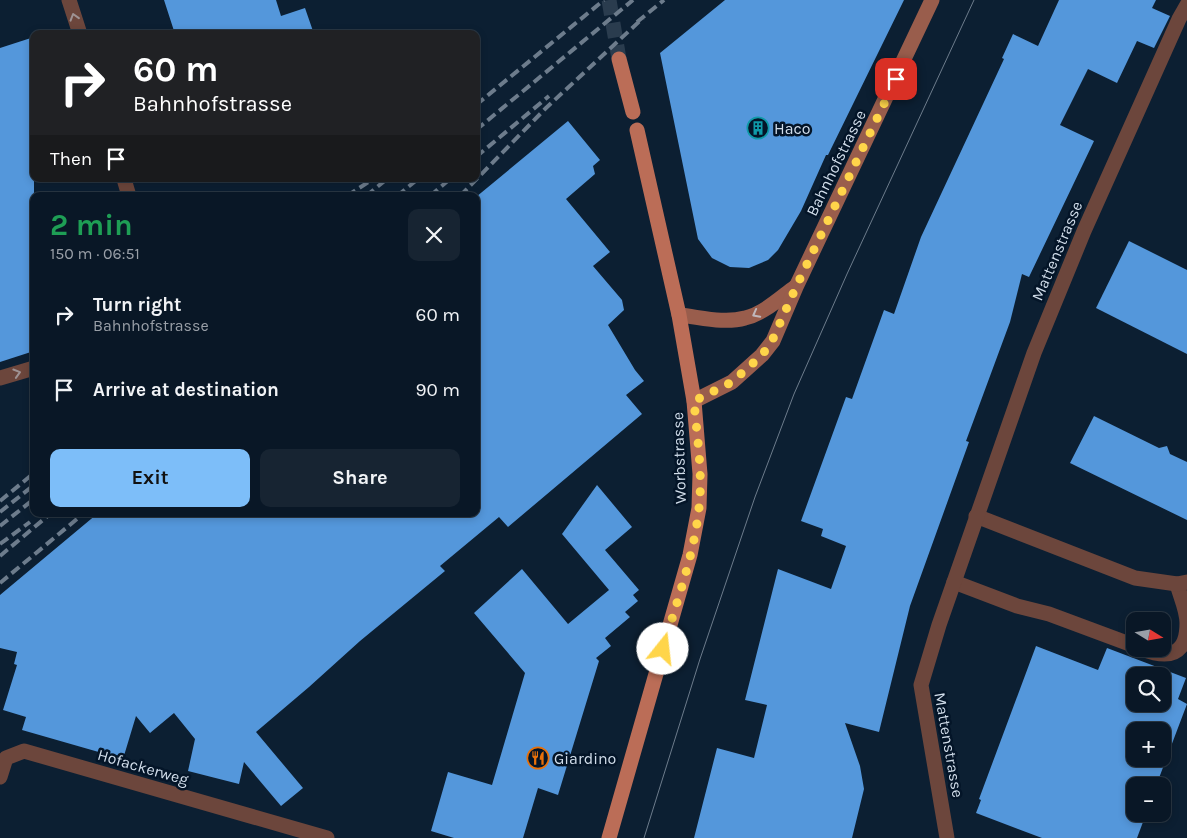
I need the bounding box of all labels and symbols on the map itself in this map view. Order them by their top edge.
one-way arrow [70,13,80,22]
pin [875,58,917,100]
street label: Bahnhofstrasse [802,107,870,219]
building icon: Haco [746,116,770,140]
place label: Haco [774,119,811,138]
street label: Mattenstrasse [1027,198,1087,304]
one-way arrow [752,308,761,318]
one-way arrow [12,368,20,378]
street label: Worbstrasse [668,412,690,504]
north arrow [1126,612,1171,658]
position arrow [636,622,688,674]
street label: Mattenstrasse [930,691,968,799]
street label: Hofackerweg [95,745,191,789]
restaurant icon: Giardino [526,746,550,770]
place label: Giardino [554,749,616,768]

